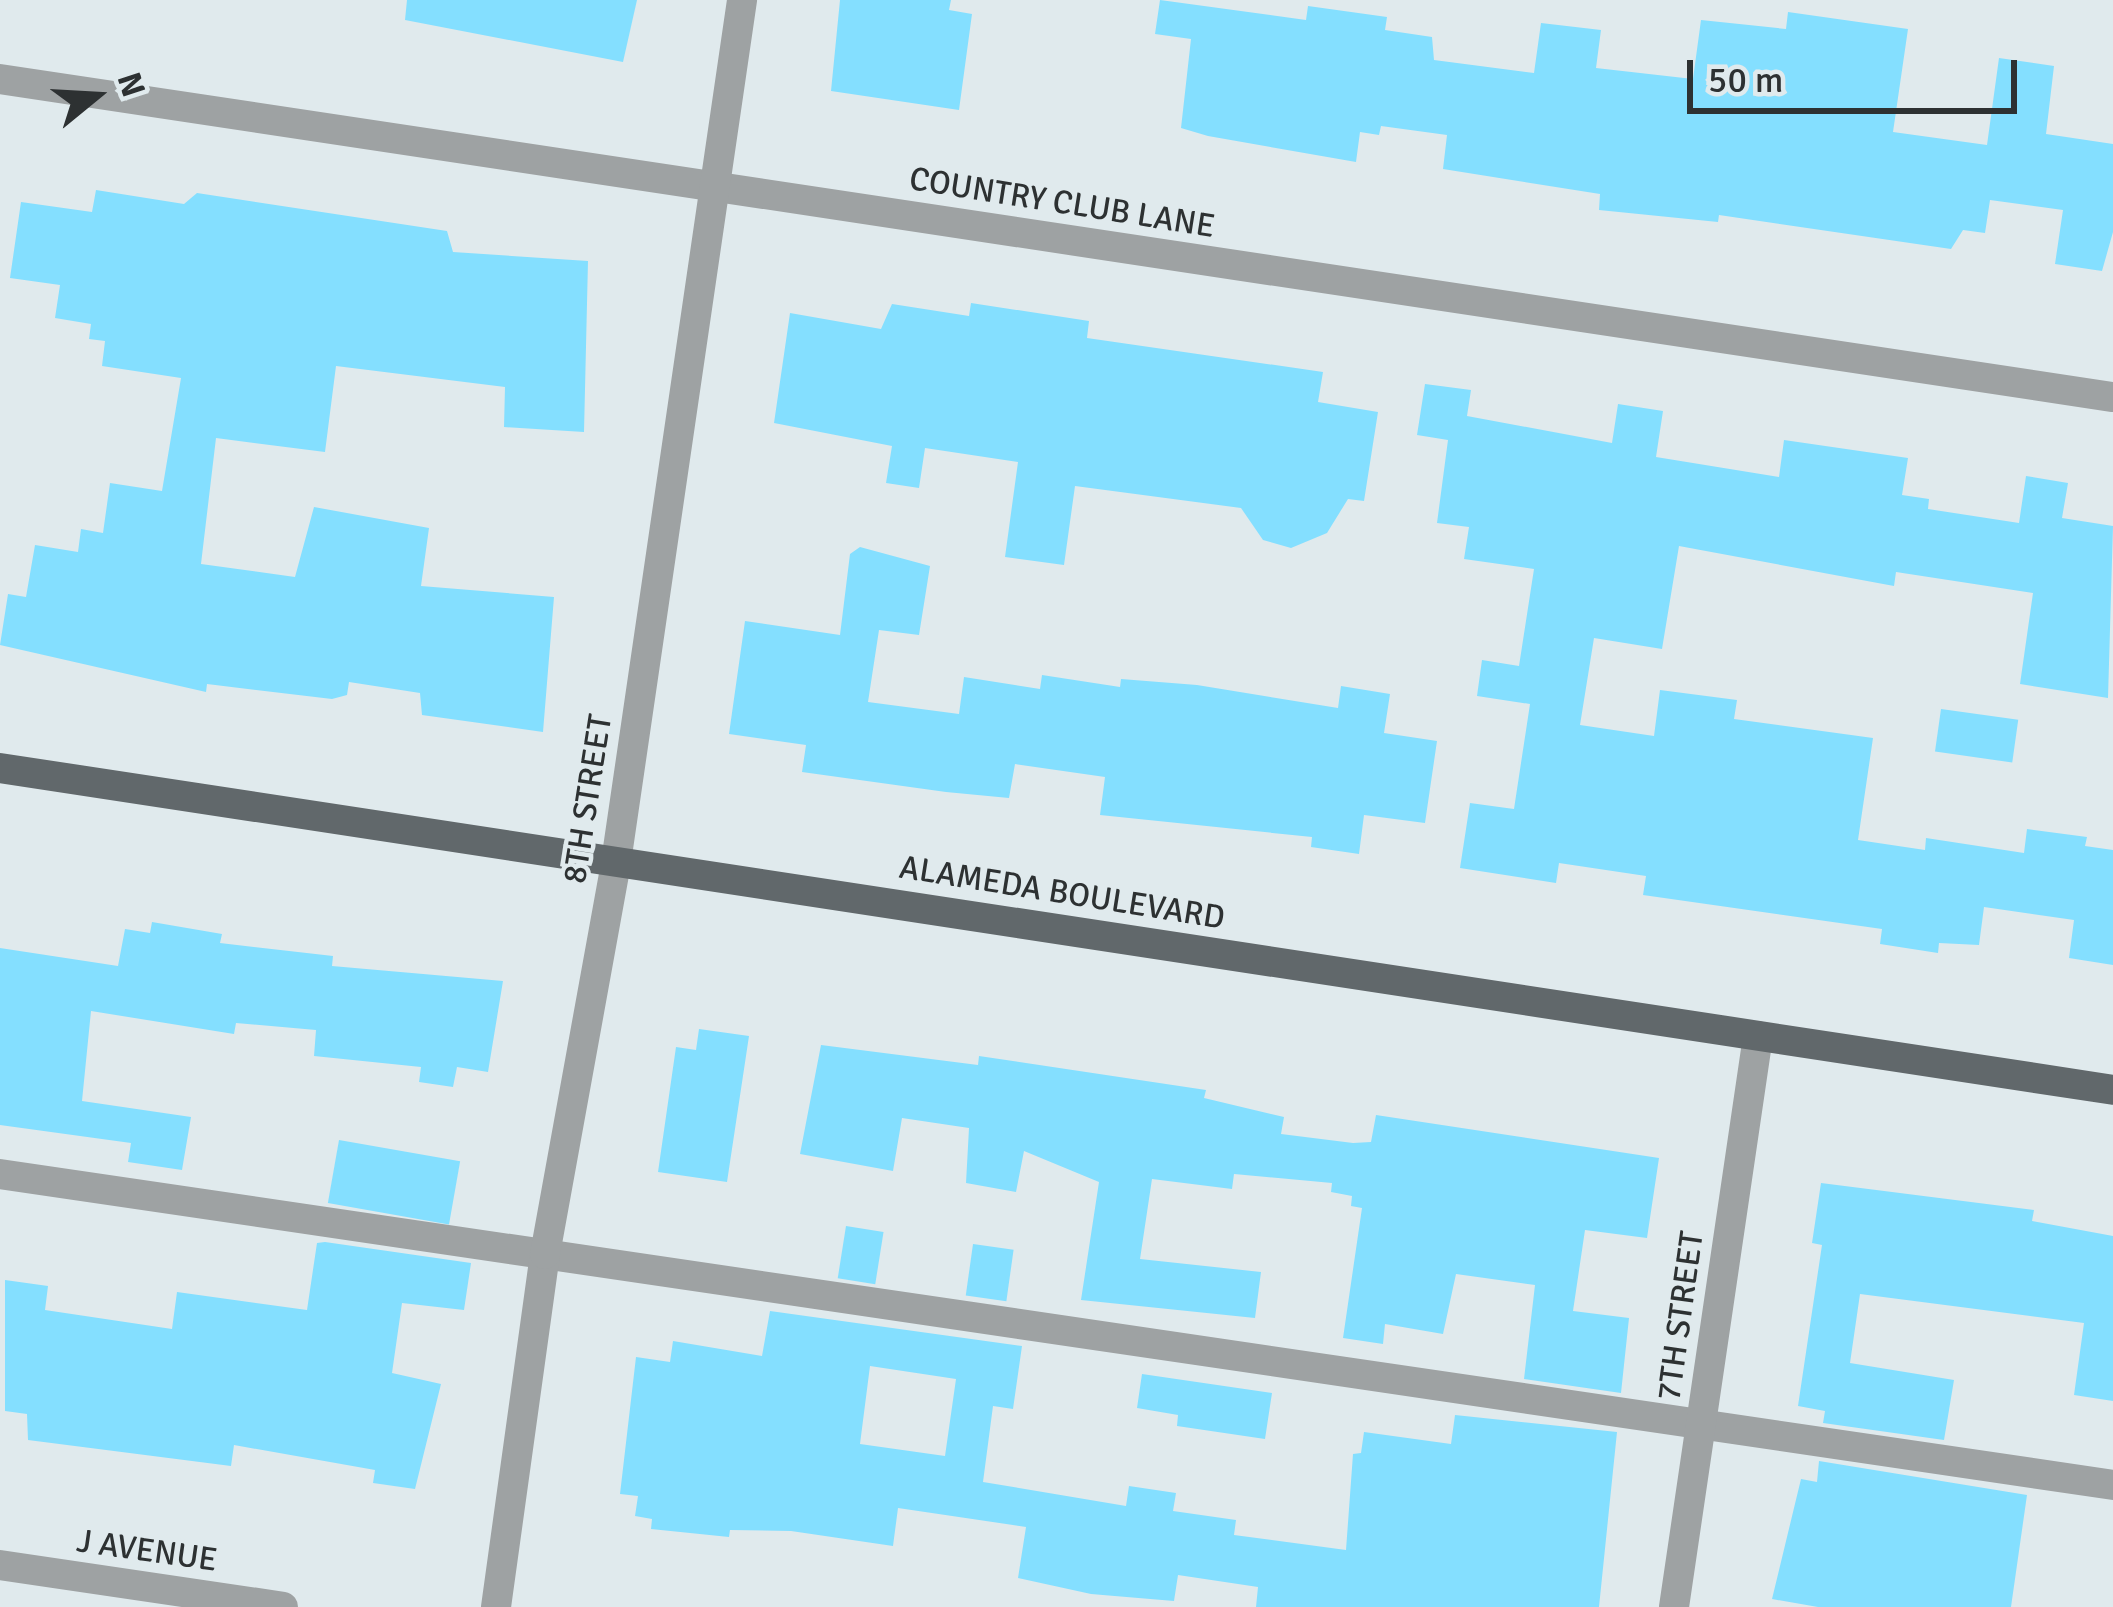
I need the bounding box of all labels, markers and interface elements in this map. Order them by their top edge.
north arrow [36,36,156,156]
scale bar [1693,36,2023,110]
text: 50 m [1708,58,1784,103]
text: N [108,67,154,102]
street label: COUNTRY CLUB LANE [906,159,1218,247]
street label: 8TH STREET [555,712,621,886]
street label: ALAMEDA BOULEVARD [897,848,1227,938]
street label: 7TH STREET [1650,1229,1712,1403]
street label: J AVENUE [74,1522,220,1580]

